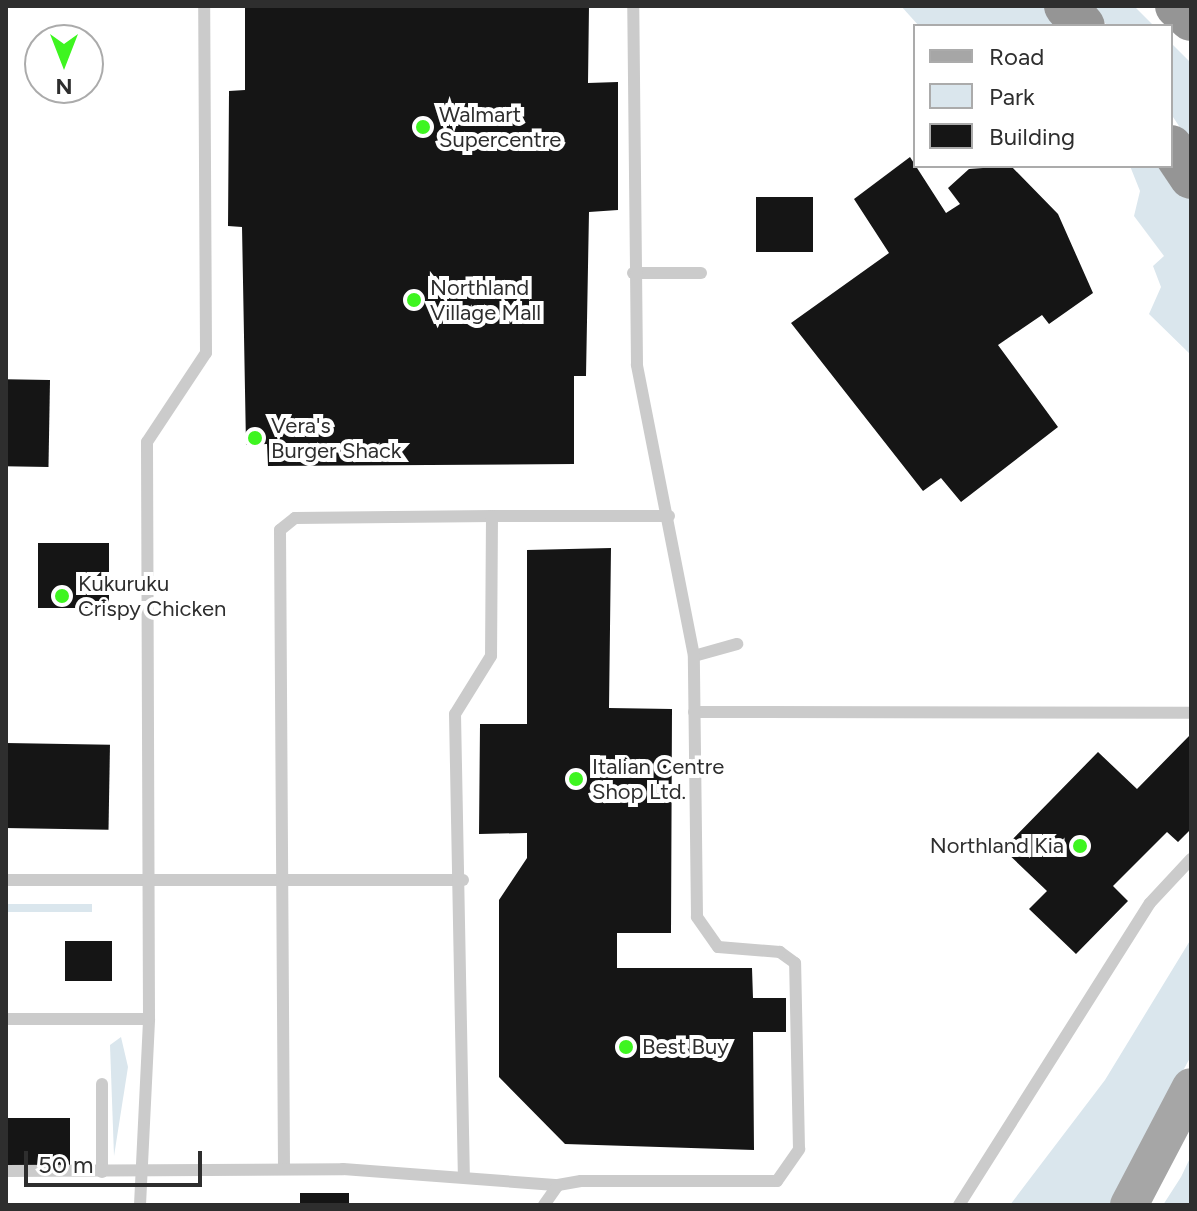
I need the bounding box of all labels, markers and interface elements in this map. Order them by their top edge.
north arrow [24,24,104,104]
legend [913,24,1173,168]
text: Road [989,42,1044,71]
text: N [56,73,73,100]
text: Park [989,82,1035,111]
place label: Walmart Supercentre [439,101,561,152]
marker: Walmart Supercentre [414,118,432,136]
text: Building [989,122,1075,151]
place label: Northland Village Mall [430,274,541,326]
marker: Northland Village Mall [405,291,423,309]
place label: Vera's Burger Shack [271,412,402,464]
marker: Vera's Burger Shack [246,429,264,447]
place label: Kukuruku Crispy Chicken [78,570,226,622]
marker: Kukuruku Crispy Chicken [53,587,71,605]
place label: Italian Centre Shop Ltd. [592,753,724,804]
marker: Italian Centre Shop Ltd. [567,770,585,788]
place label: Northland Kia [930,833,1064,859]
marker: Northland Kia [1071,837,1089,855]
place label: Best Buy [642,1034,729,1060]
marker: Best Buy [617,1038,635,1056]
scale bar [28,1135,206,1185]
text: 50 m [38,1150,94,1179]

